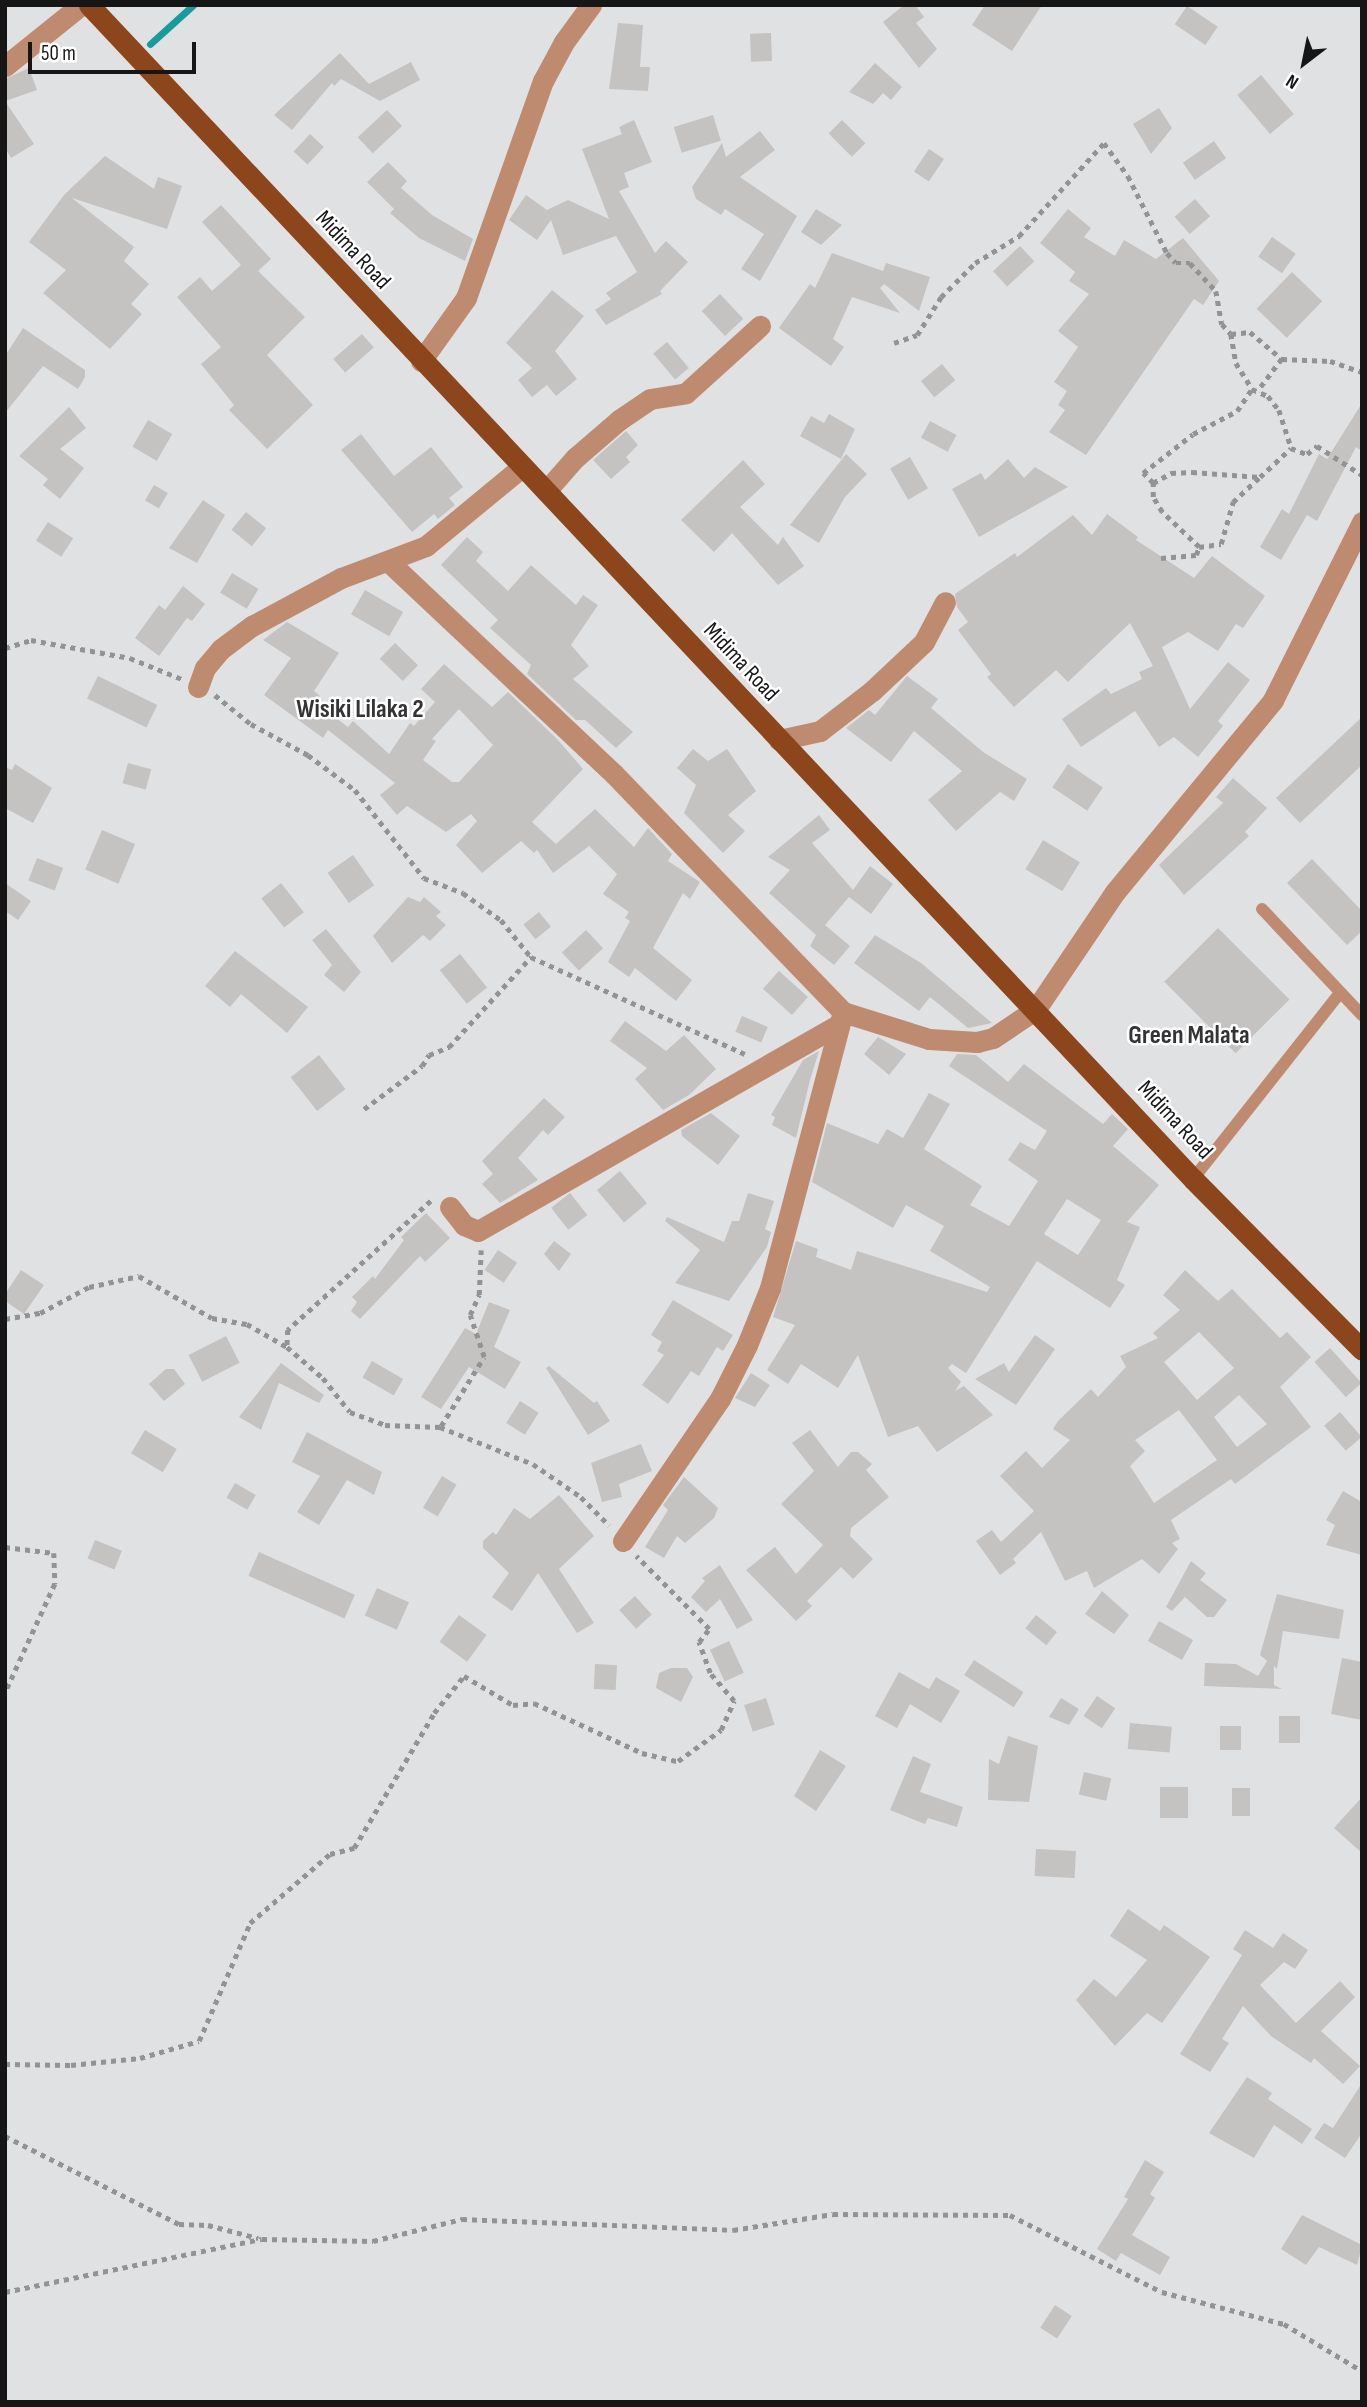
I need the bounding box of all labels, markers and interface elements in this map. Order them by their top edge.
scale bar [32,28,200,72]
north arrow [1269,28,1339,98]
text: 50 m [41,41,76,66]
text: N [1282,69,1303,94]
street label: Midima Road [310,205,396,295]
street label: Midima Road [698,617,784,707]
district label: Wisiki Lilaka 2 [296,694,424,726]
district label: Green Malata [1128,1020,1250,1052]
street label: Midima Road [1132,1075,1218,1165]

